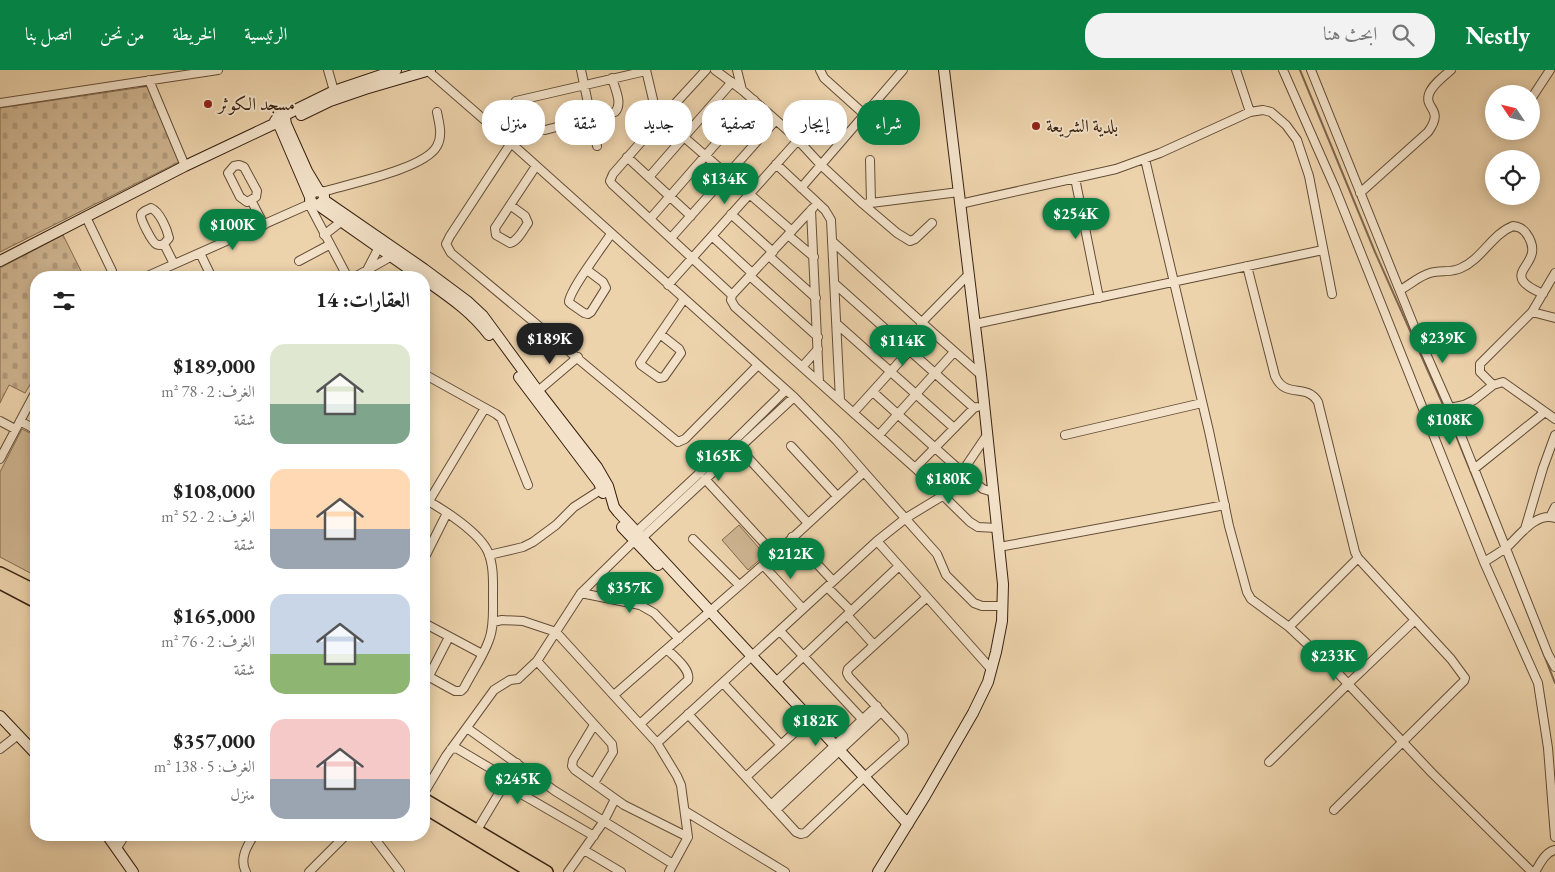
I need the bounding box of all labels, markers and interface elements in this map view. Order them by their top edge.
search box [1085,13,1435,58]
text: Nestly [1465,20,1530,51]
text: ابحث هنا [1323,21,1377,46]
icon: search [1389,21,1417,49]
text: اتصل بنا [25,22,72,45]
text: من نحن [100,22,144,45]
text: الخريطة [172,22,216,45]
text: الرئيسية [244,22,287,45]
north arrow [1485,85,1540,140]
map controls [1485,85,1540,205]
place label: مسجد الكوثر [216,92,295,115]
marker: مسجد الكوثر [202,98,214,110]
chip: منزل [482,100,545,145]
chip: شقة [555,100,615,145]
chip: جديد [625,100,692,145]
chip: تصفية [702,100,773,145]
chip: إيجار [783,100,847,145]
chip: شراء [857,100,920,145]
place label: بلدية الشريعة [1046,114,1118,138]
marker: بلدية الشريعة [1030,120,1042,132]
button: locate [1485,150,1540,205]
pin: $134K [690,162,760,205]
text: $134K [703,168,747,189]
pin: $254K [1041,198,1111,240]
text: $254K [1054,203,1098,224]
pin: $100K [198,208,268,251]
text: $100K [211,214,255,235]
text: العقارات: 14 [316,286,410,313]
icon: filters [50,287,78,315]
pin: $189K [515,322,585,365]
pin: $239K [1408,322,1478,364]
pin: $114K [868,324,938,367]
text: $239K [1421,327,1465,348]
text: $189K [528,328,572,349]
text: $114K [881,330,925,351]
text: $189,000 [173,352,255,379]
icon: home [310,364,370,424]
text: الغرف: 2 · 78 m² [161,381,255,402]
pin: $108K [1415,404,1485,446]
text: شقة [234,409,255,430]
text: $108K [1428,409,1472,430]
pin: $165K [684,440,754,482]
text: $165K [697,445,741,466]
pin: $180K [914,462,984,505]
text: $180K [927,468,971,489]
text: $108,000 [173,477,255,504]
icon: home [310,489,370,549]
text: الغرف: 2 · 52 m² [161,506,255,527]
text: شقة [234,534,255,555]
pin: $212K [756,538,826,580]
text: $212K [769,543,813,564]
pin: $357K [595,572,665,614]
text: $357K [608,577,652,598]
text: $165,000 [173,602,255,629]
icon: home [310,614,370,674]
text: الغرف: 2 · 76 m² [161,631,255,652]
pin: $233K [1299,640,1369,682]
text: $233K [1312,645,1356,666]
text: شقة [234,659,255,680]
pin: $182K [781,704,851,747]
text: $182K [794,710,838,731]
text: $357,000 [173,727,255,754]
icon: home [310,739,370,799]
text: الغرف: 5 · 138 m² [154,756,255,777]
pin: $245K [483,762,553,805]
text: $245K [496,768,540,789]
text: منزل [230,784,255,805]

